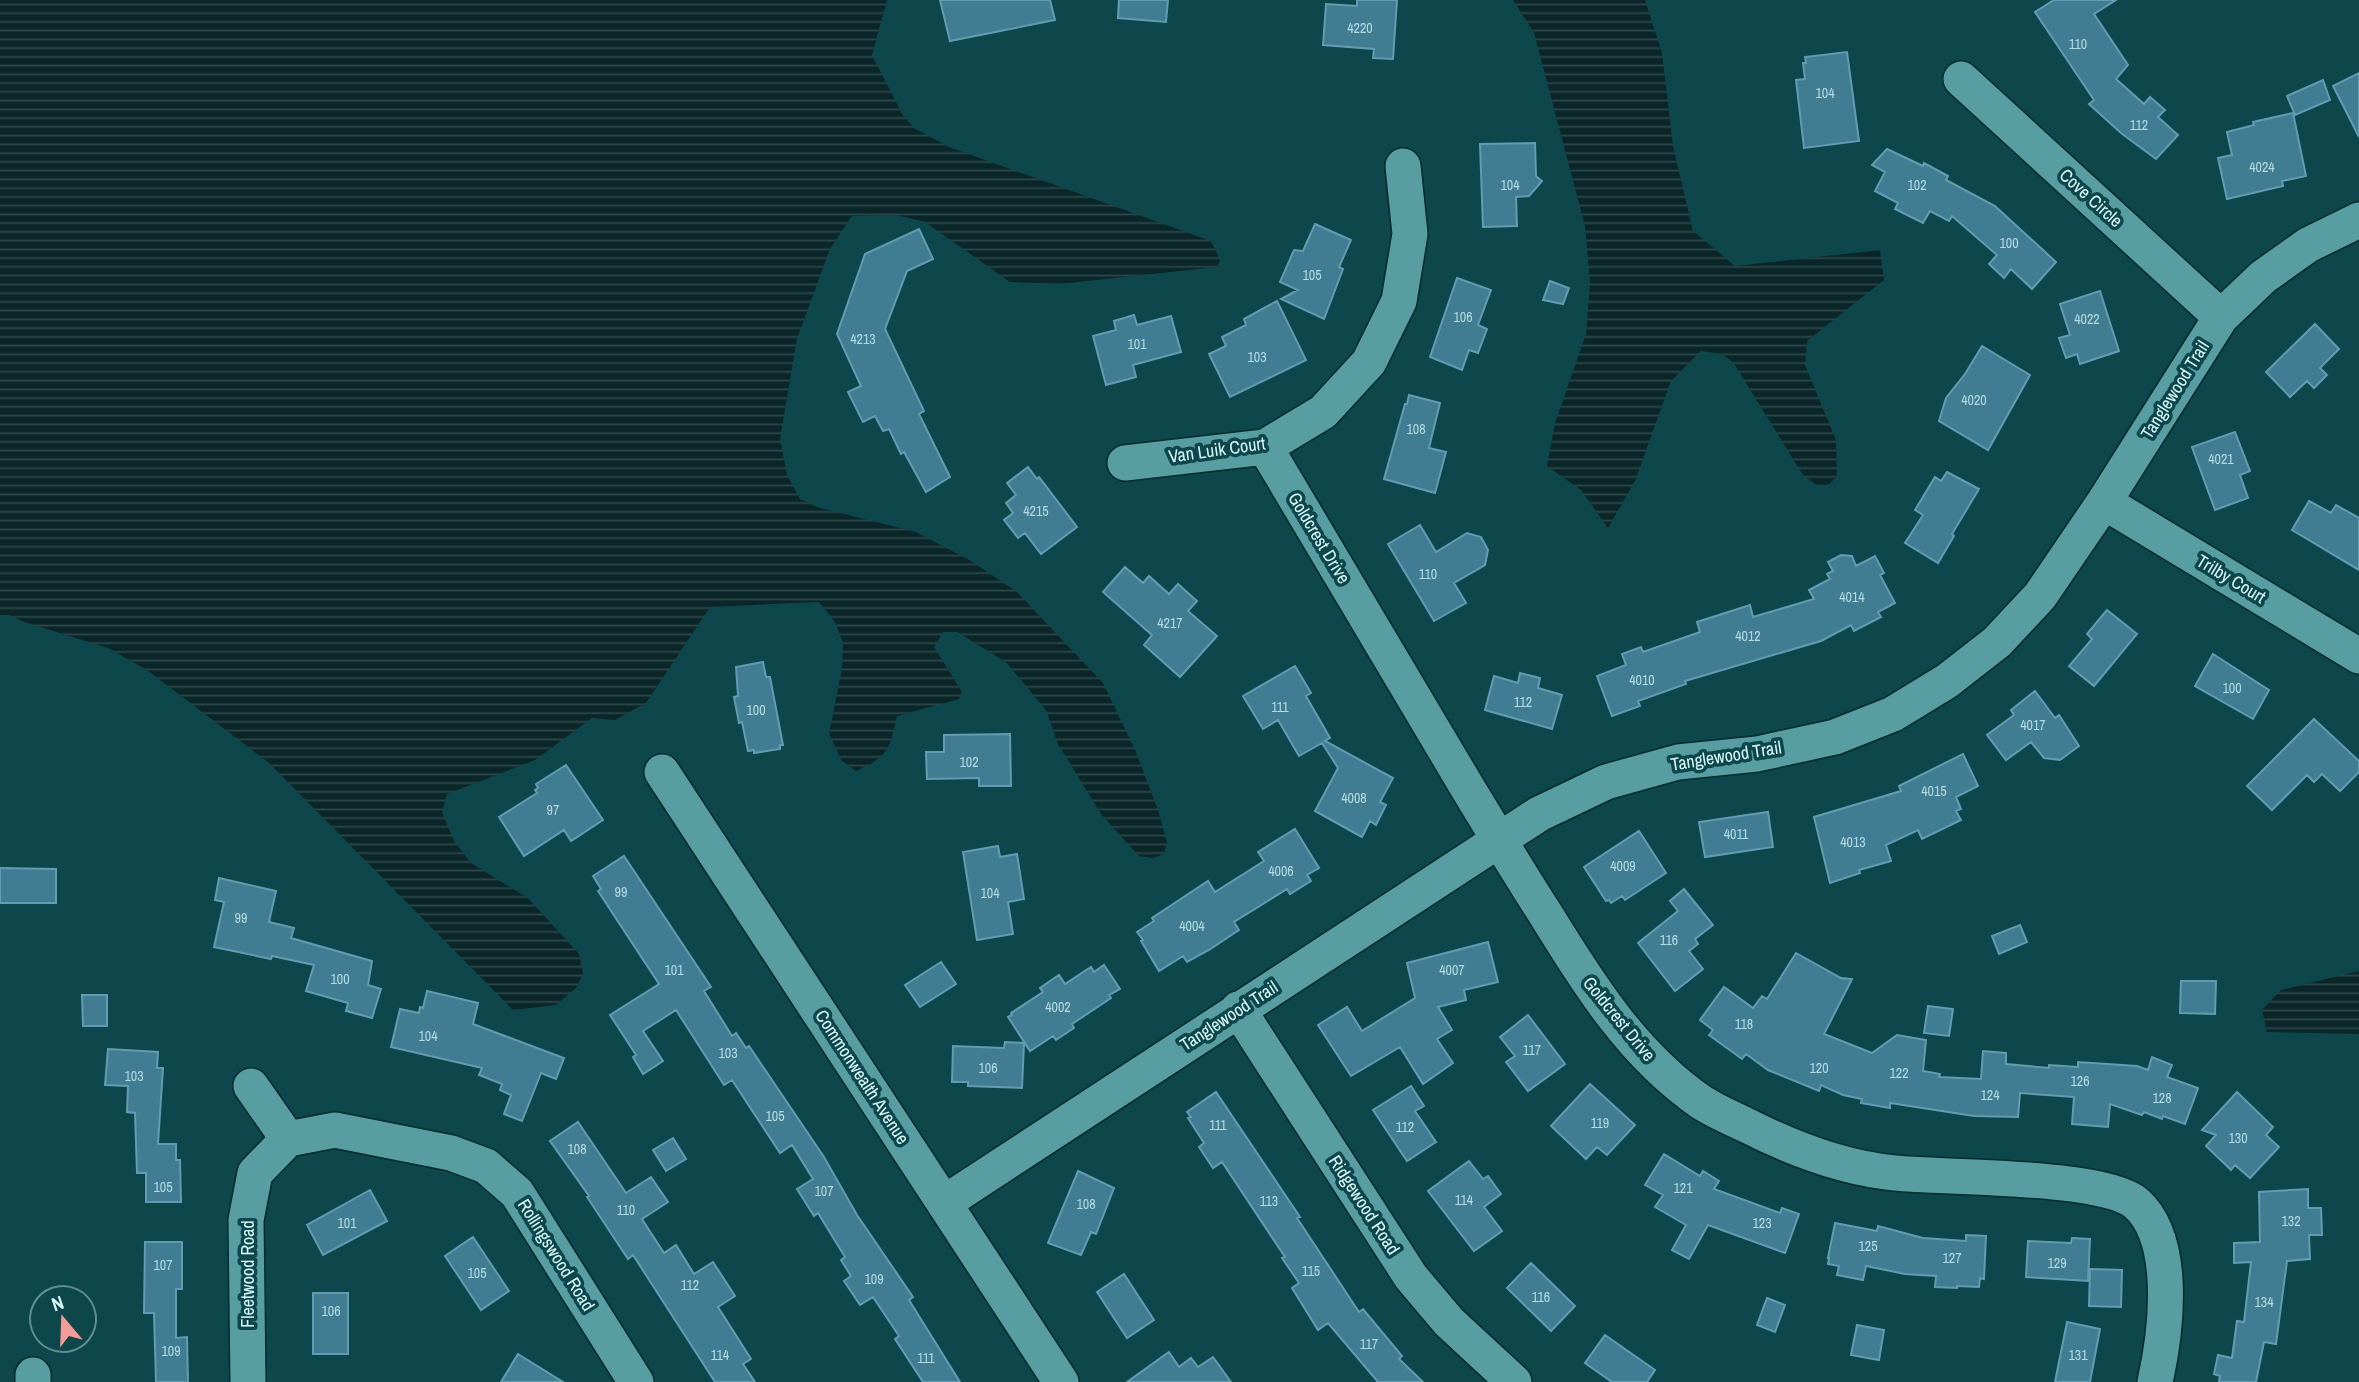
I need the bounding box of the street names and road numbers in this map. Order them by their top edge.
street label: Cove Circle [2054,163,2128,233]
street label: Tanglewood Trail [2134,336,2215,444]
street label: Van Luik Court [1167,430,1267,469]
street label: Goldcrest Drive [1282,487,1357,588]
street label: Trilby Court [2192,548,2271,609]
street label: Tanglewood Trail [1669,734,1783,777]
street label: Goldcrest Drive [1577,971,1661,1066]
street label: Tanglewood Trail [1175,975,1282,1057]
street label: Commonwealth Avenue [810,1005,915,1149]
street label: Ridgewood Road [1323,1150,1406,1259]
street label: Rollingswood Road [512,1194,601,1316]
street label: Fleetwood Road [235,1220,260,1328]

